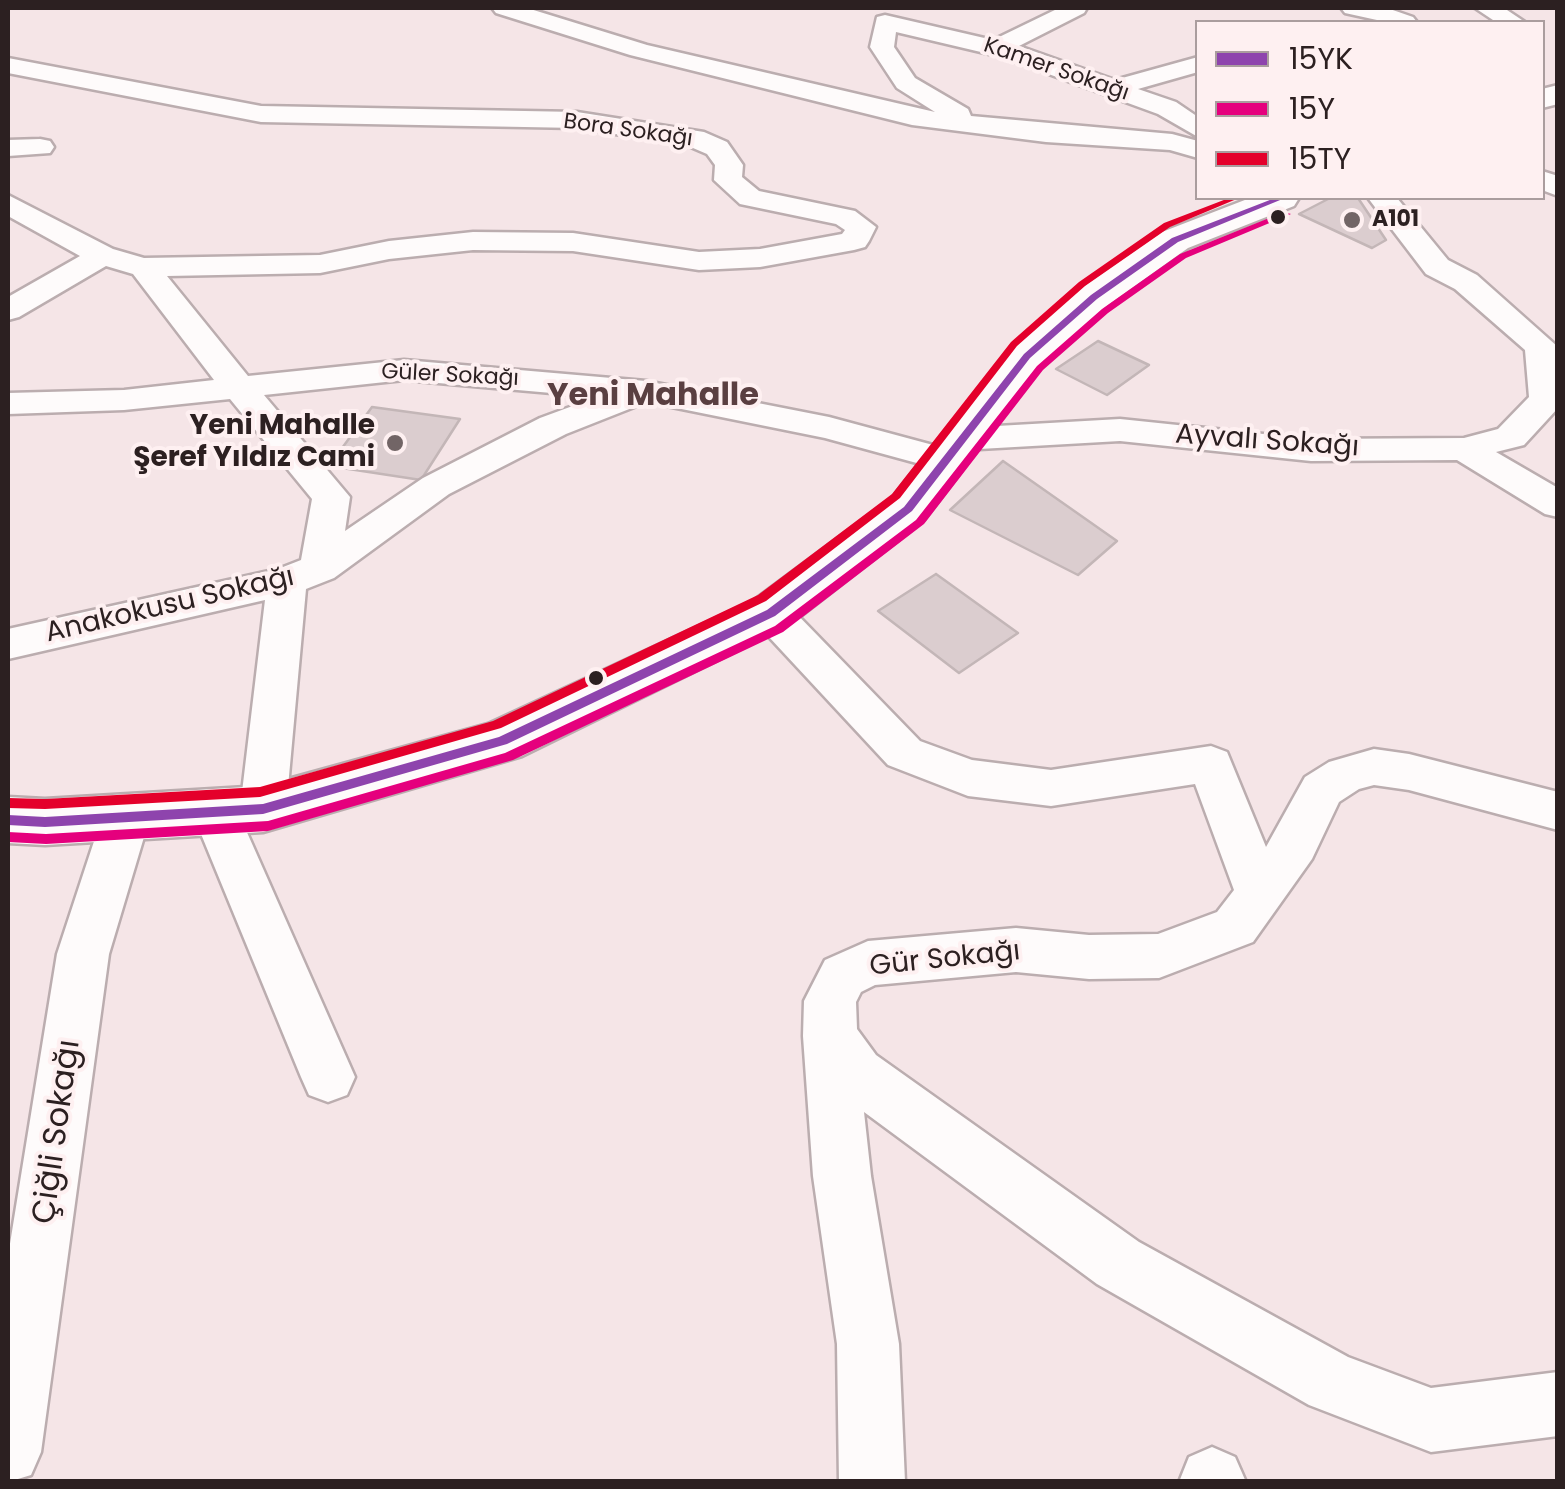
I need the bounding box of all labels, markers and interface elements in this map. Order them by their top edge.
legend [1195,20,1545,200]
street label: Kamer Sokağı [980,33,1132,107]
text: 15YK [1289,37,1353,80]
text: 15Y [1289,87,1335,130]
street label: Bora Sokağı [562,109,694,153]
text: 15TY [1289,137,1351,180]
unlabelled marker [1268,207,1288,227]
place label: A101 [1372,207,1419,233]
marker: A101 [1341,209,1363,231]
street label: Güler Sokağı [380,359,520,393]
district label: Yeni Mahalle [547,378,759,416]
place label: Yeni Mahalle Şeref Yıldız Cami [133,410,375,476]
street label: Ayvalı Sokağı [1174,419,1360,465]
marker: Yeni Mahalle Şeref Yıldız Cami [384,432,406,454]
street label: Anakokusu Sokağı [43,561,297,651]
unlabelled marker [586,668,606,688]
street label: Gür Sokağı [868,935,1022,985]
street label: Çiğli Sokağı [26,1038,90,1226]

